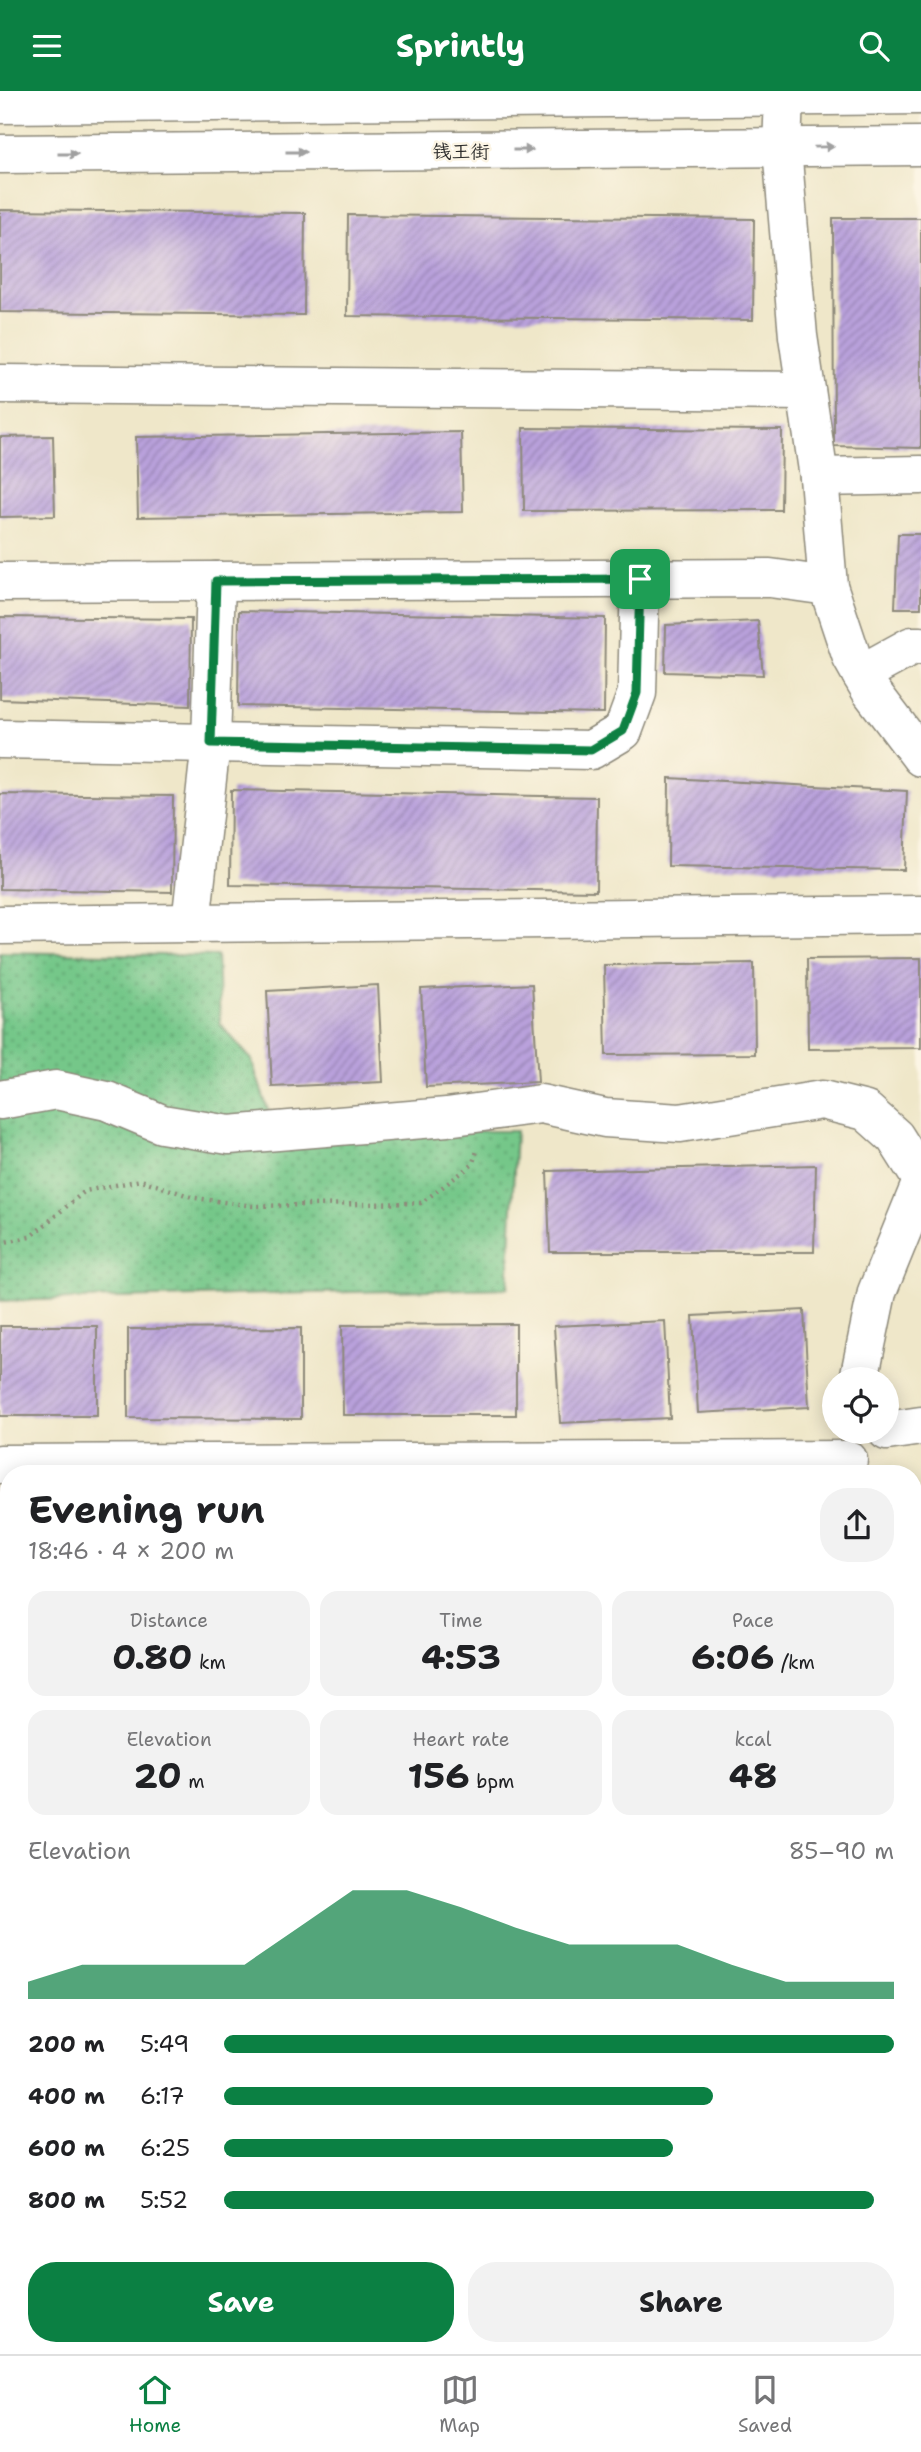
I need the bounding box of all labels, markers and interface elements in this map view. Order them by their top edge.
text: Sprintly [396,24,525,67]
icon: menu [28,27,66,65]
icon: search [855,27,893,65]
street label: 钱王街 [432,139,490,164]
one-way arrow [813,141,835,153]
one-way arrow [512,144,534,156]
one-way arrow [285,146,307,158]
one-way arrow [57,148,79,160]
pin [610,549,670,609]
icon: arrive [621,560,659,598]
map controls [822,1367,899,1444]
button: locate [822,1367,899,1444]
text: Evening run [28,1484,265,1535]
button: share [820,1488,894,1562]
text: 18:46 · 4 × 200 m [28,1536,234,1566]
text: Distance [130,1608,208,1633]
text: Time [439,1608,483,1633]
text: Pace [732,1608,774,1633]
text: 0.80 [112,1633,193,1680]
text: 4:53 [421,1633,501,1680]
text: 6:06 [691,1633,774,1680]
text: km [193,1650,226,1675]
text: /km [774,1650,815,1675]
text: Elevation [126,1727,212,1752]
text: Heart rate [413,1727,509,1752]
text: kcal [735,1727,771,1752]
text: 20 [133,1752,182,1799]
text: 156 [408,1752,470,1799]
text: 48 [729,1752,777,1799]
text: m [182,1769,205,1794]
text: bpm [470,1769,514,1794]
text: Elevation [28,1836,131,1866]
text: 85–90 m [789,1836,894,1866]
text: 200 m [28,2029,105,2059]
text: 5:49 [140,2029,189,2059]
text: 400 m [28,2081,105,2111]
text: 6:17 [140,2081,185,2111]
text: 600 m [28,2133,105,2163]
text: 6:25 [140,2133,190,2163]
text: 800 m [28,2185,105,2215]
text: 5:52 [140,2185,188,2215]
button: Save [28,2262,454,2342]
button: Share [468,2262,894,2342]
tab: Home [129,2371,181,2438]
tab: Map [439,2371,480,2438]
tab: Saved [738,2371,792,2438]

